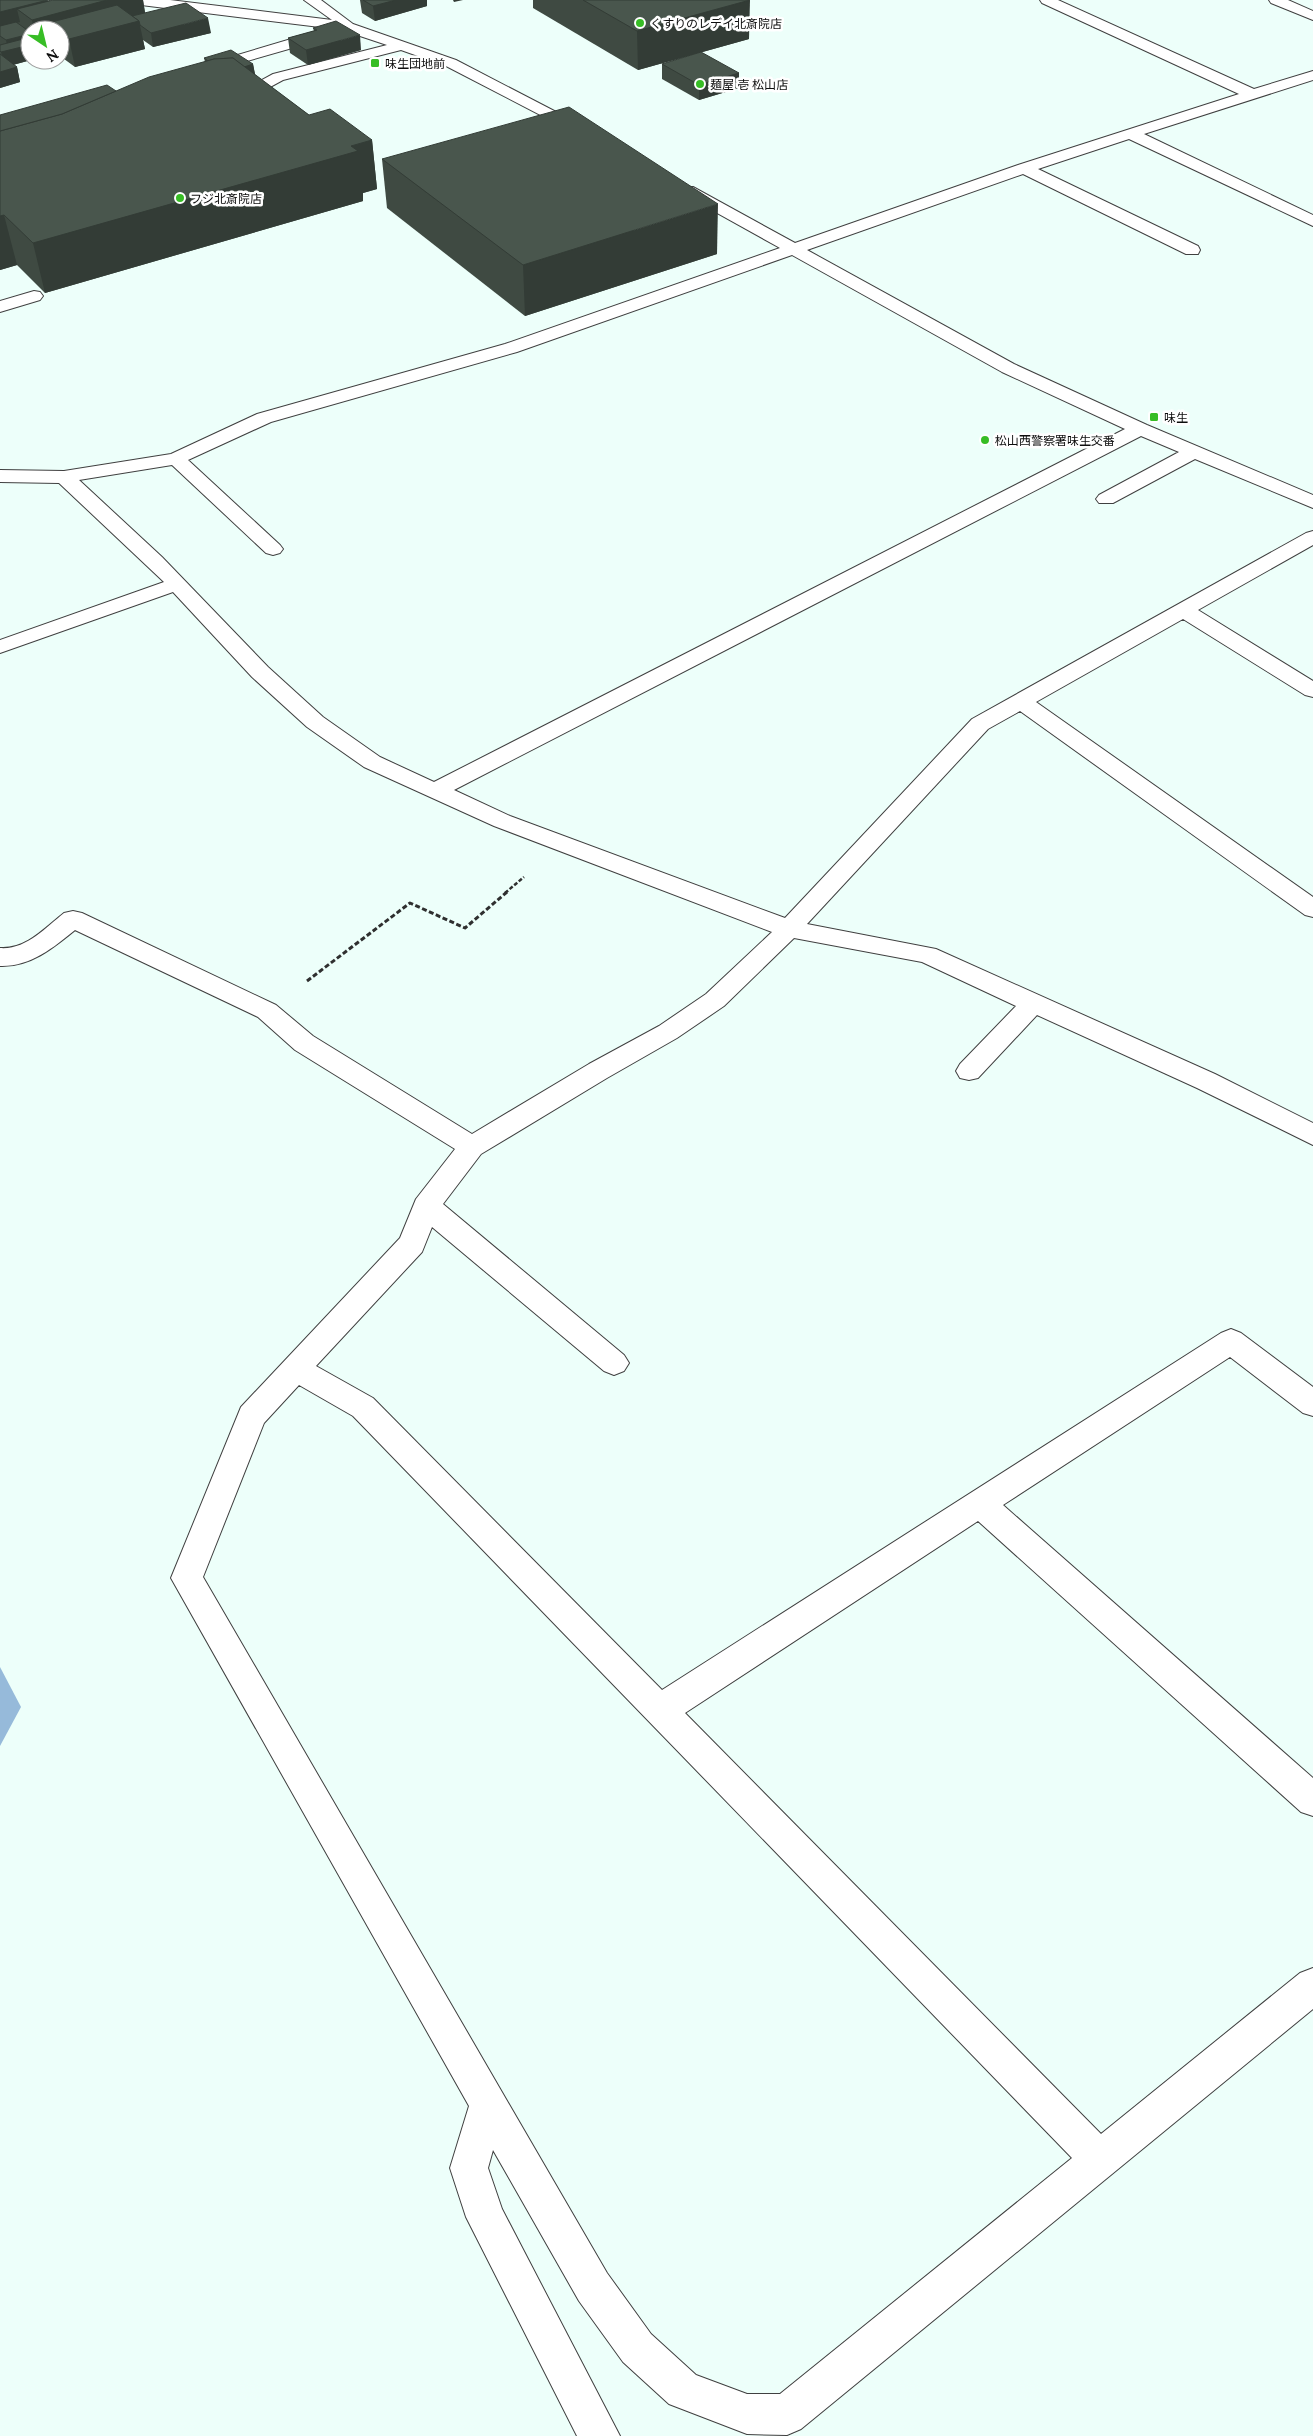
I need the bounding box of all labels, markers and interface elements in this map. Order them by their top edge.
place label: くすりのレデイ北斎院店 [650,16,782,31]
marker: くすりのレデイ北斎院店 [634,17,646,29]
north arrow [20,20,70,70]
text: N [43,45,62,66]
place label: 味生団地前 [385,56,445,71]
marker: 味生団地前 [369,57,381,69]
place label: 麺屋 壱 松山店 [710,77,788,92]
marker: 麺屋 壱 松山店 [694,78,706,90]
place label: フジ北斎院店 [190,191,262,206]
marker: フジ北斎院店 [174,192,186,204]
place label: 味生 [1164,410,1188,425]
marker: 味生 [1148,411,1160,423]
place label: 松山西警察署味生交番 [995,433,1115,448]
marker: 松山西警察署味生交番 [979,434,991,446]

